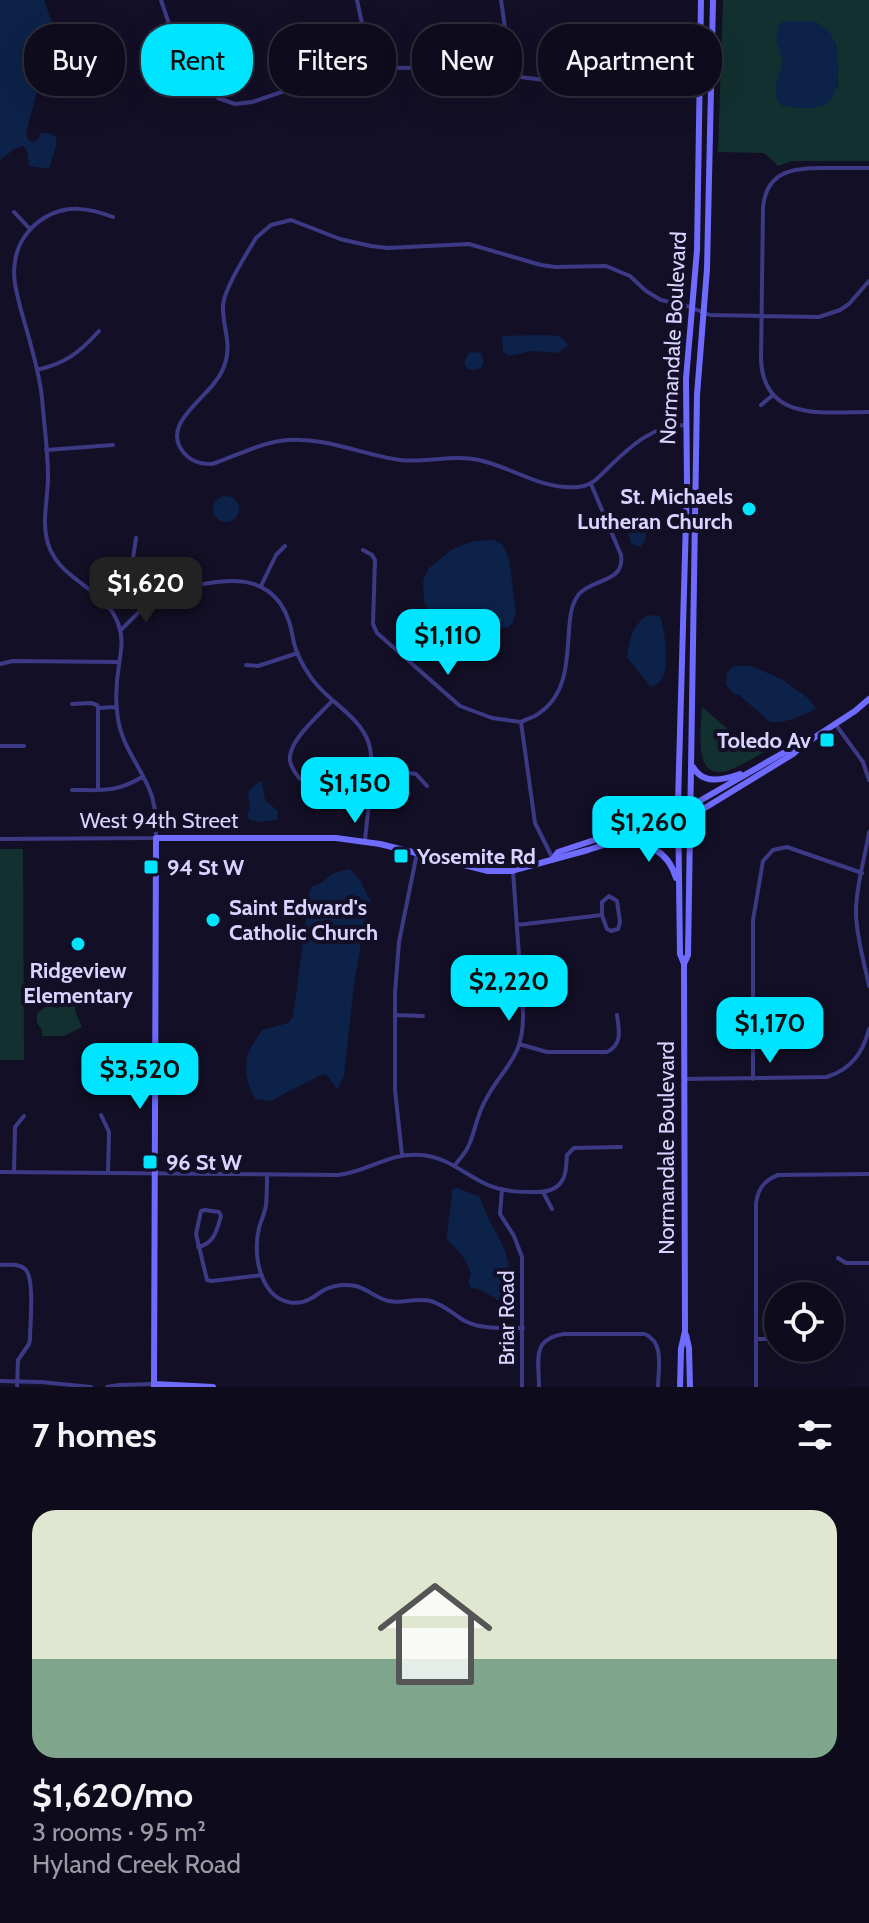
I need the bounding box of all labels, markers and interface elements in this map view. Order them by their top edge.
chip: Buy [24,24,125,96]
chip: Rent [141,24,253,96]
chip: Filters [269,24,396,96]
chip: New [412,24,522,96]
chip: Apartment [538,24,722,96]
street label: Normandale Boulevard [654,231,692,445]
place label: St. Michaels Lutheran Church [577,483,733,535]
marker: St. Michaels Lutheran Church [740,500,758,518]
pin: $1,620 [81,557,211,625]
text: $1,620 [107,567,185,599]
pin: $1,110 [383,609,513,677]
text: $1,110 [414,619,482,651]
place label: Toledo Av [717,727,811,754]
marker: Toledo Av [818,731,836,749]
pin: $1,150 [290,757,420,825]
text: $1,150 [319,767,391,799]
pin: $1,260 [584,796,714,864]
text: $1,260 [610,806,688,838]
street label: West 94th Street [80,807,239,834]
place label: Yosemite Rd [416,843,536,870]
marker: Yosemite Rd [392,847,410,865]
place label: 94 St W [167,854,245,881]
marker: 94 St W [142,858,160,876]
place label: Saint Edward's Catholic Church [229,894,378,946]
marker: Saint Edward's Catholic Church [204,911,222,929]
marker: Ridgeview Elementary [69,935,87,953]
pin: $2,220 [444,955,574,1023]
place label: Ridgeview Elementary [23,957,133,1009]
text: $2,220 [469,965,549,997]
pin: $1,170 [705,997,835,1065]
text: $1,170 [734,1007,806,1039]
street label: Normandale Boulevard [653,1041,680,1255]
pin: $3,520 [75,1043,205,1111]
text: $3,520 [99,1053,181,1085]
place label: 96 St W [166,1149,243,1176]
marker: 96 St W [141,1153,159,1171]
street label: Briar Road [493,1271,520,1365]
map controls [764,1282,844,1362]
button: locate [764,1282,844,1362]
icon: filters [793,1413,837,1457]
text: 7 homes [32,1414,157,1456]
icon: home [363,1562,507,1706]
text: $1,620/mo [32,1774,193,1816]
text: 3 rooms · 95 m² [32,1816,206,1848]
text: Hyland Creek Road [32,1848,241,1880]

